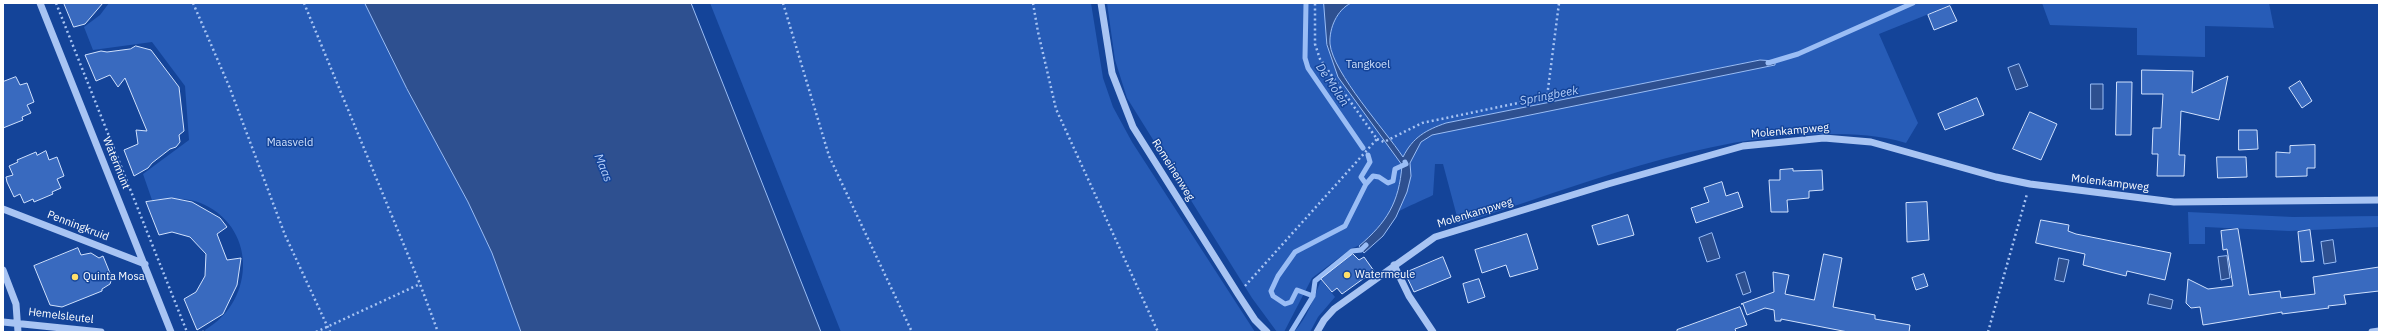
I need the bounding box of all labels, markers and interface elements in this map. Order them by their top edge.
park label: Tangkoel [1346,58,1390,72]
water label: De Molen [1312,61,1352,109]
water label: Springbeek [1518,83,1580,109]
street label: Molenkampweg [1750,121,1830,141]
street label: Watermunt [100,135,132,191]
park label: Maasveld [267,136,313,150]
street label: Romeinenweg [1149,137,1197,203]
water label: Maas [591,152,615,184]
street label: Molenkampweg [2070,172,2150,194]
street label: Molenkampweg [1436,195,1514,231]
street label: Penningkruid [45,208,111,244]
place label: Watermeule [1355,268,1415,282]
place label: Quinta Mosa [83,270,145,284]
marker: Watermeule [1342,270,1352,280]
marker: Quinta Mosa [70,272,80,282]
street label: Hemelsleutel [27,305,95,327]

